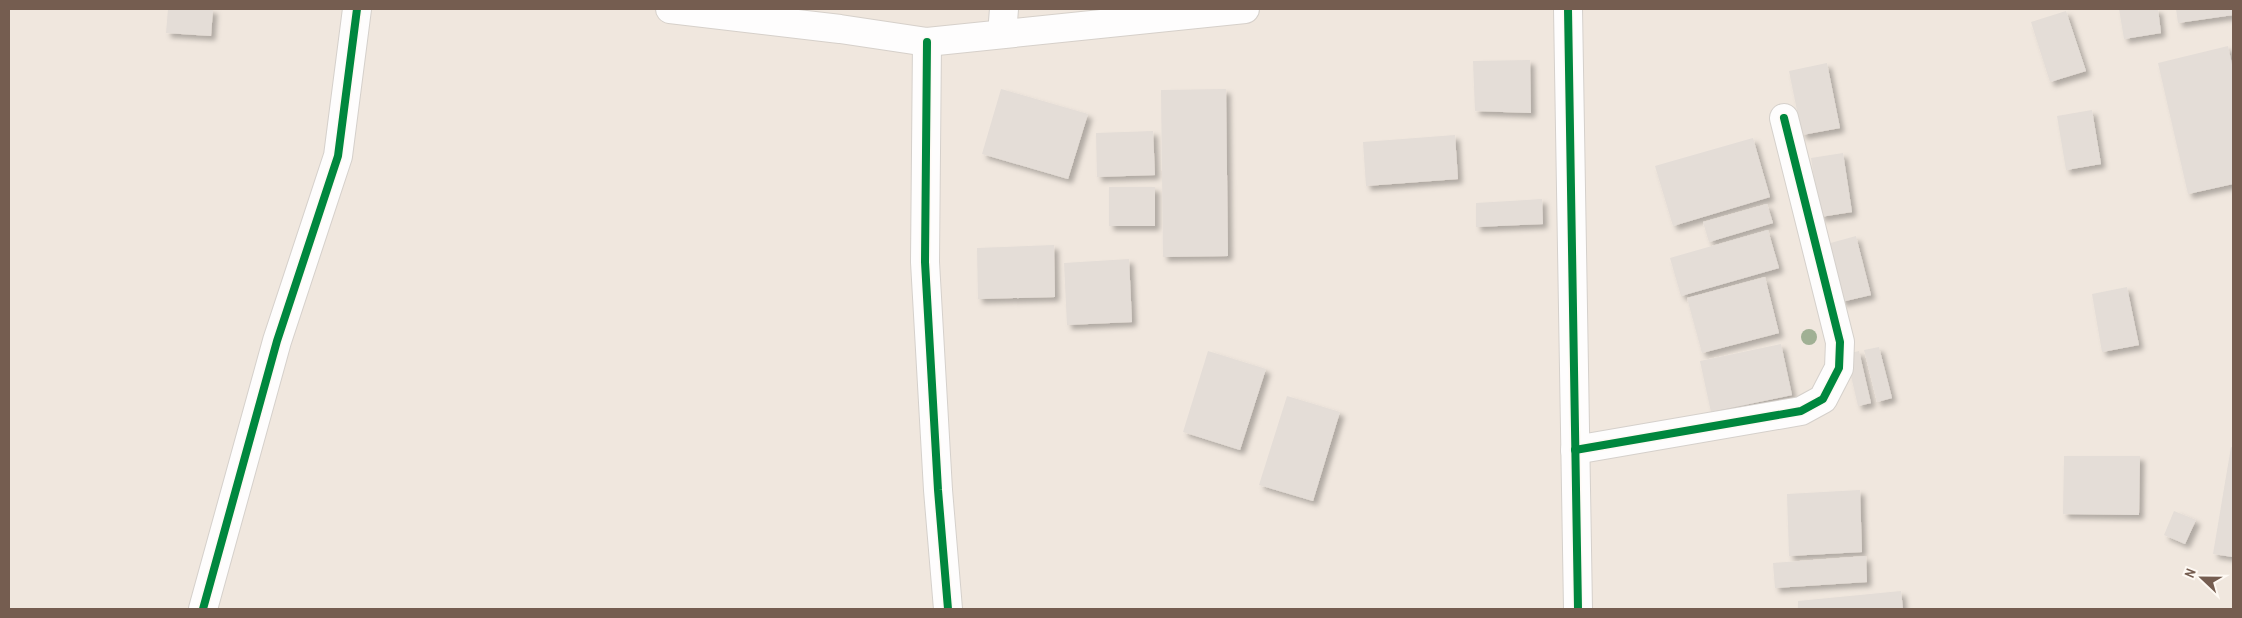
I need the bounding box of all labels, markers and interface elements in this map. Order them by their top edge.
north arrow [2177,553,2227,603]
text: N [2180,566,2200,580]

